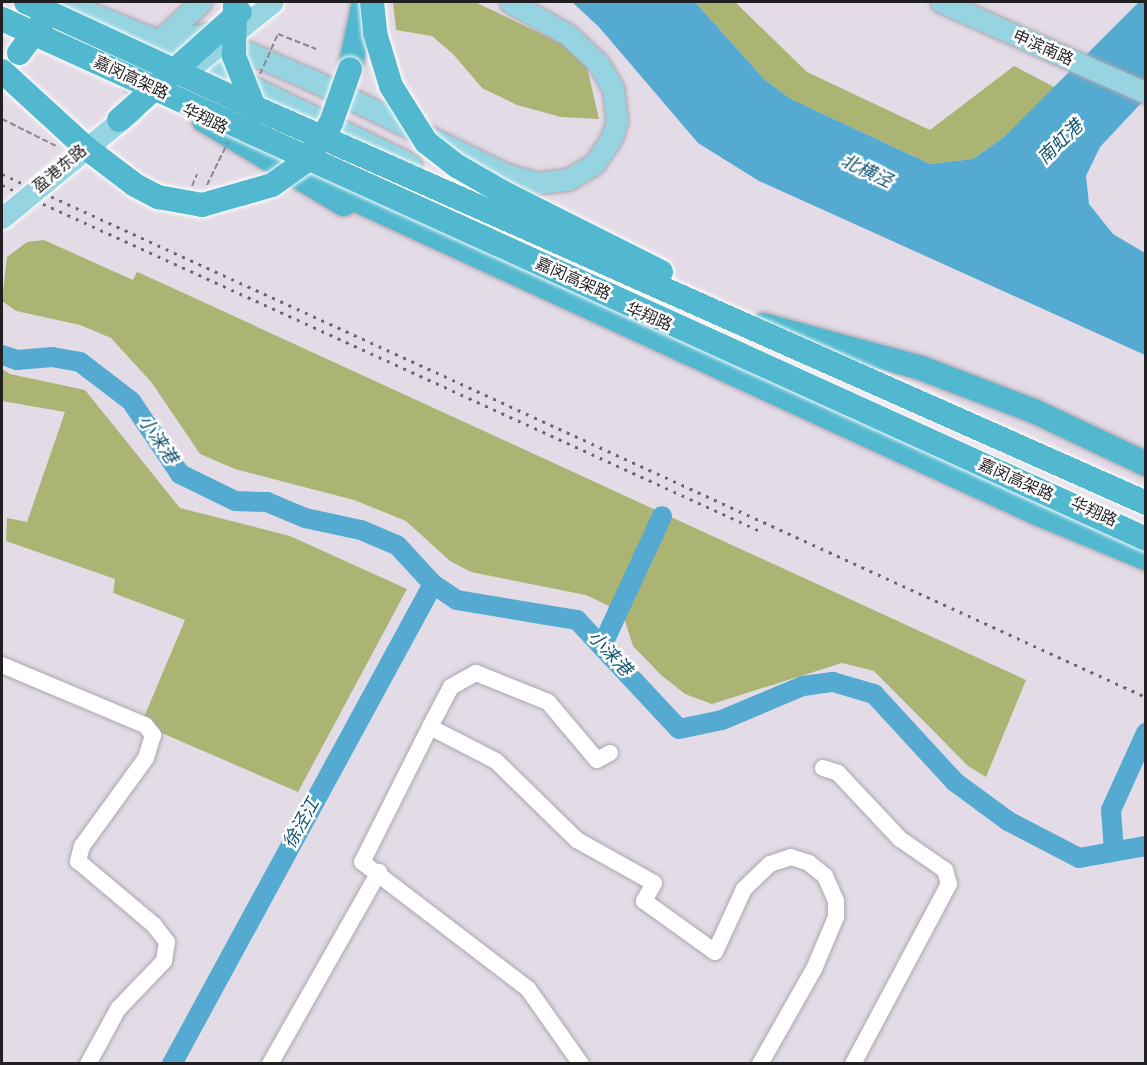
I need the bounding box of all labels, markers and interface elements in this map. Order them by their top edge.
street label: 申滨南路 [1010,26,1076,70]
street label: 嘉闵高架路 [91,52,171,104]
street label: 华翔路 [179,100,231,138]
water label: 南虹港 [1034,116,1088,170]
street label: 盈港东路 [29,141,91,197]
water label: 北横泾 [837,151,895,193]
street label: 嘉闵高架路 [533,254,613,304]
street label: 华翔路 [623,299,675,335]
water label: 小涞港 [133,412,181,468]
street label: 嘉闵高架路 [976,455,1056,505]
street label: 华翔路 [1068,493,1120,531]
water label: 小涞港 [583,627,635,681]
water label: 徐泾江 [279,795,325,853]

